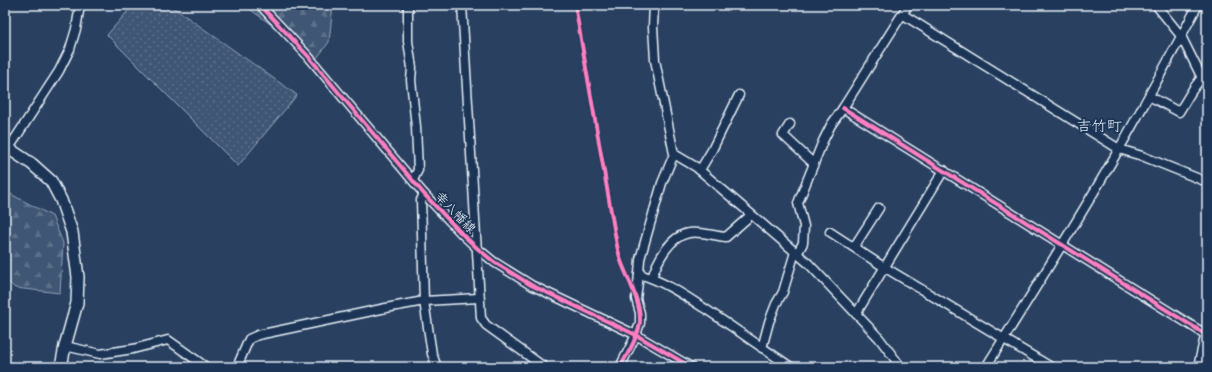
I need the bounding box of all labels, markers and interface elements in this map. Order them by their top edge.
district label: 吉竹町 [1076,113,1122,139]
street label: 幸八幡線 [429,186,483,240]

